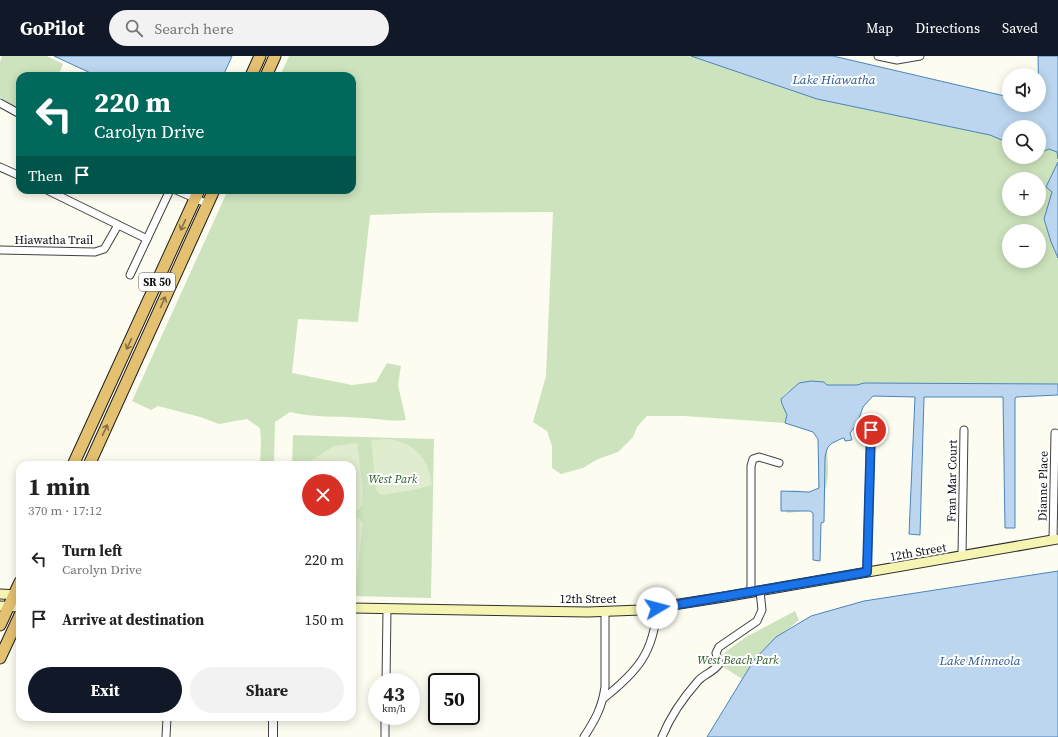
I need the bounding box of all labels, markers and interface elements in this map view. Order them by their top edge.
search box [109,10,389,46]
text: GoPilot [20,15,85,41]
icon: search [123,17,145,39]
text: Search here [155,18,234,39]
text: Map [866,18,893,38]
text: Directions [915,18,980,38]
text: Saved [1002,18,1038,38]
map controls [1002,68,1046,268]
button: sound [1002,68,1046,112]
water label: Lake Hiawatha [791,71,876,88]
text: 220 m [94,83,171,121]
icon: left [28,88,80,140]
text: Carolyn Drive [94,119,204,144]
button: search [1002,120,1046,164]
icon: arrive [71,164,93,186]
text: Then [28,165,63,186]
button: + [1002,172,1046,216]
one-way arrow [179,219,186,231]
button: − [1002,224,1046,268]
street label: Hiawatha Trail [15,232,94,248]
road number: SR 50 [139,273,175,291]
one-way arrow [160,297,167,309]
one-way arrow [125,337,132,349]
pin [854,413,888,447]
icon: arrive [860,419,882,441]
one-way arrow [102,424,109,436]
street label: Fran Mar Court [943,440,961,522]
street label: Dianne Place [1034,451,1052,521]
text: 1 min [28,470,90,503]
park label: West Park [368,471,418,487]
button: close [302,474,344,516]
text: 370 m · 17:12 [28,502,102,519]
street label: 12th Street [889,539,948,565]
text: Turn left [62,540,122,561]
icon: left [28,548,50,570]
text: 220 m [304,549,344,570]
text: Carolyn Drive [62,561,142,578]
position arrow [636,587,678,629]
street label: 12th Street [560,591,617,607]
icon: arrive [28,608,50,630]
text: Arrive at destination [62,609,204,630]
text: 150 m [304,609,344,630]
park label: West Beach Park [697,652,779,668]
water label: Lake Minneola [939,652,1021,669]
button: Exit [28,667,182,713]
button: Share [190,667,344,713]
speed limit sign: 50 [428,673,480,725]
text: 43 [383,680,405,708]
text: km/h [382,702,406,715]

